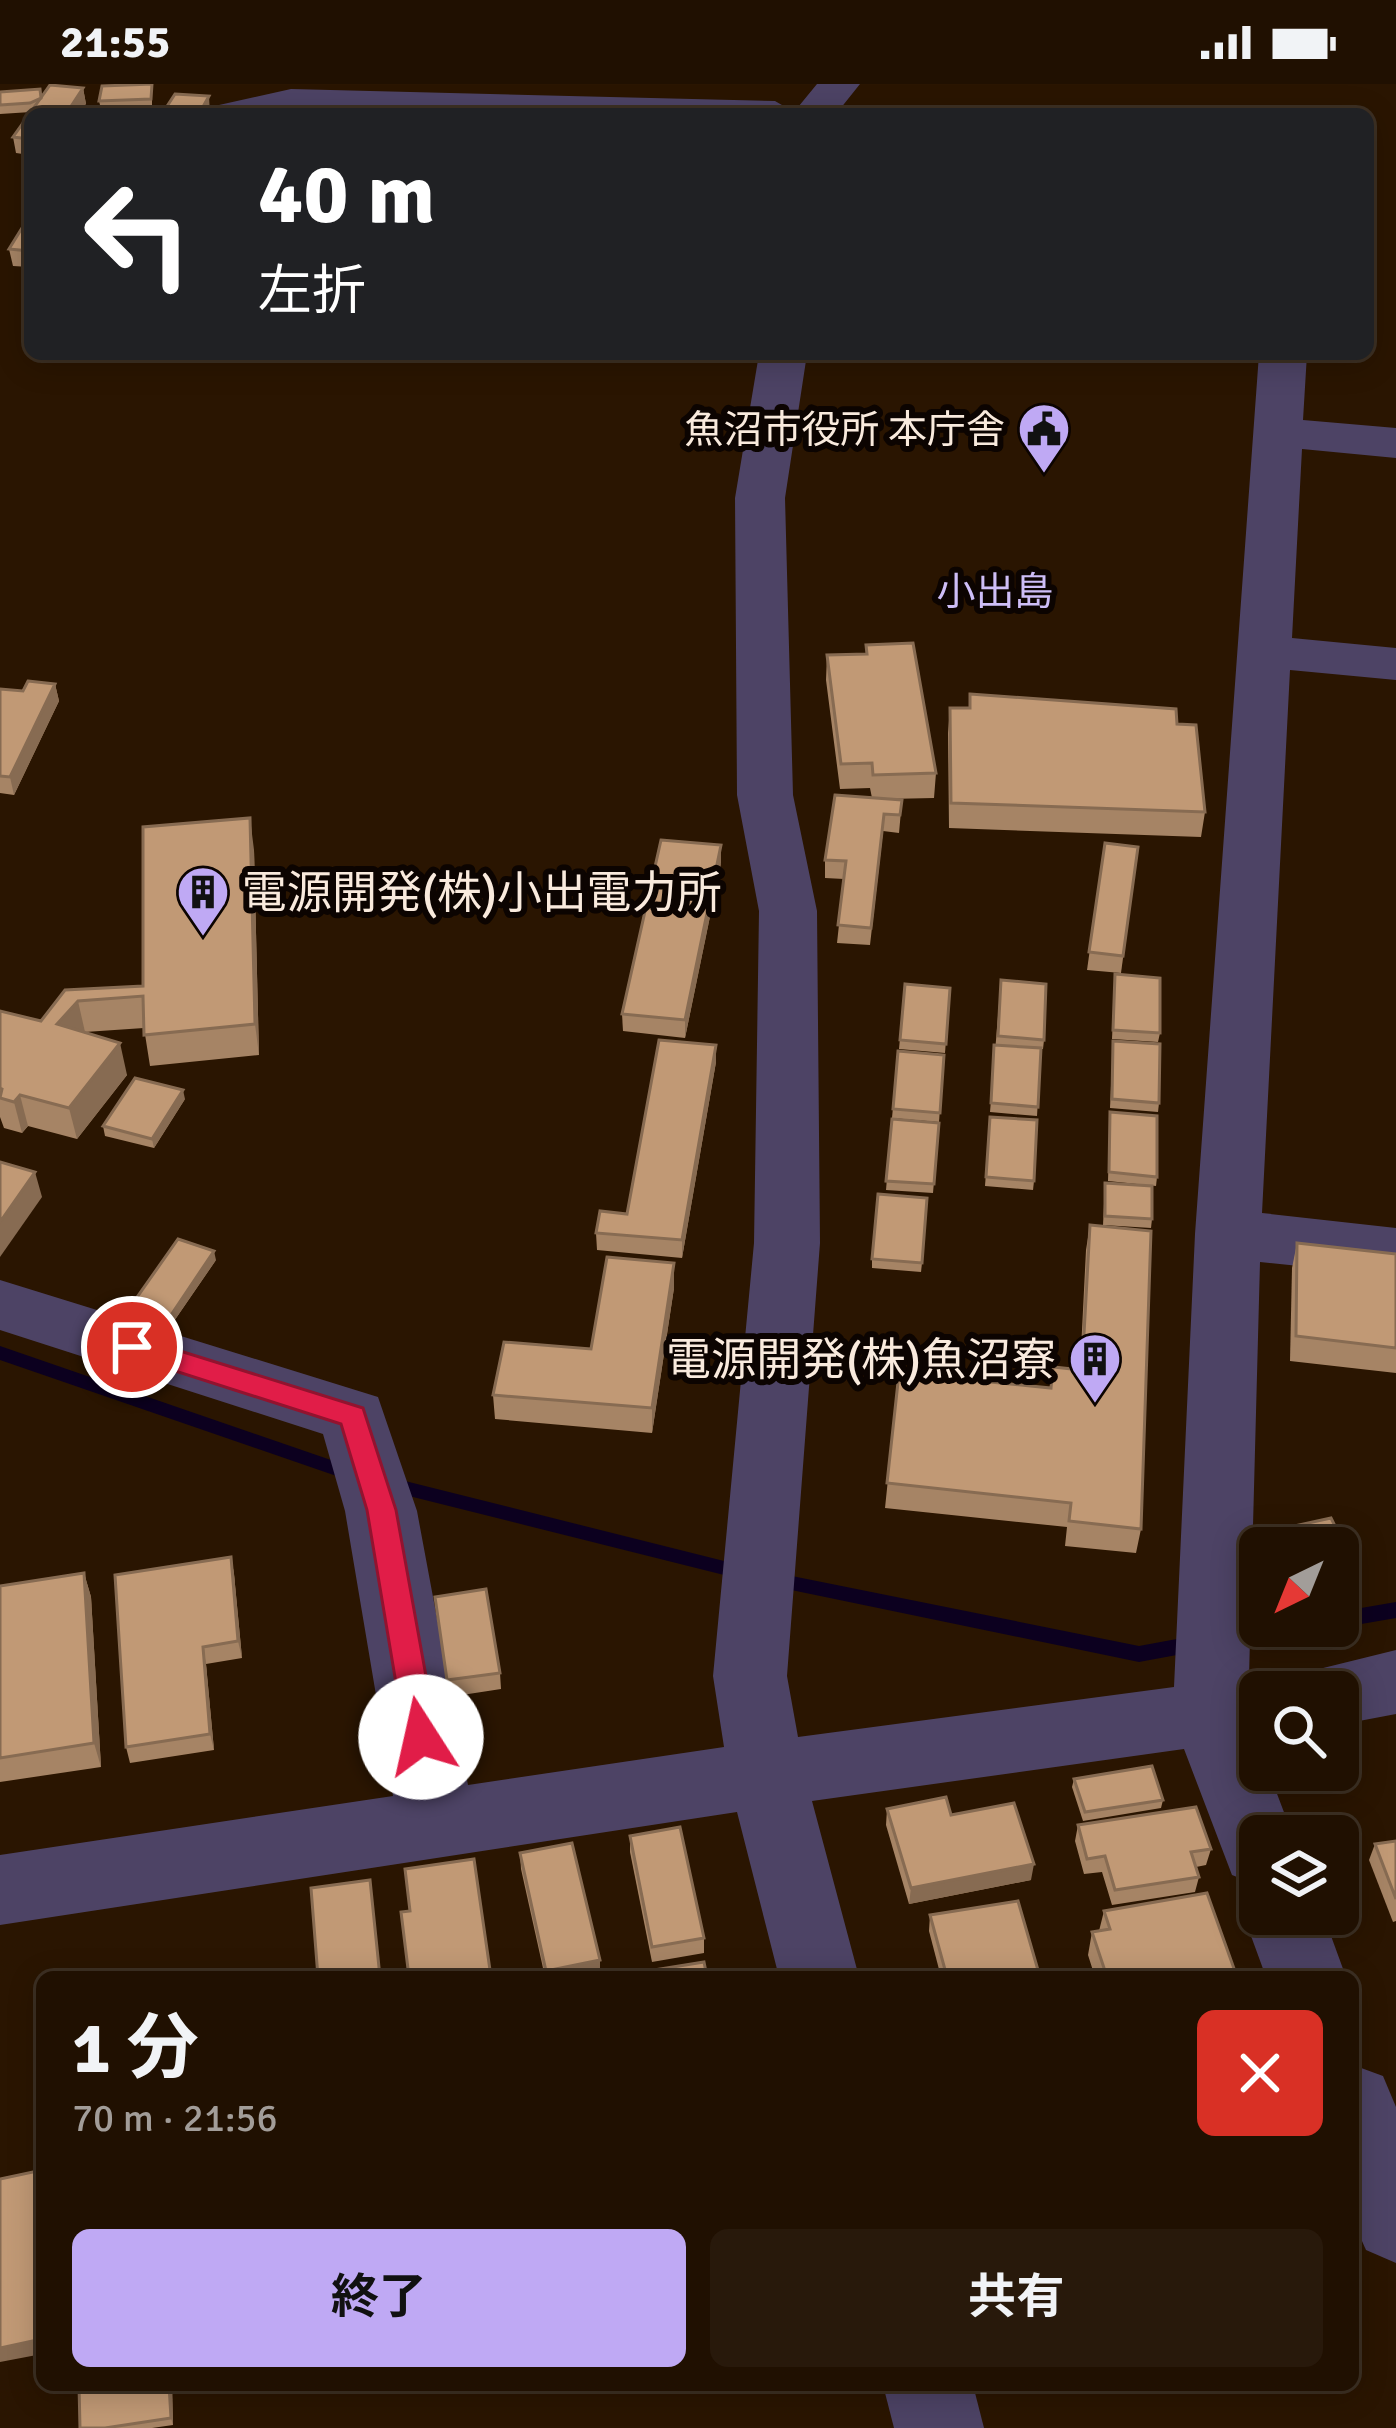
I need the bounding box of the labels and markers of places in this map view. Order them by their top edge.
public building icon: 魚沼市役所 本庁舎 [1016,401,1072,475]
place label: 魚沼市役所 本庁舎 [684,406,1005,454]
building icon: 電源開発(株)小出電力所 [175,864,231,938]
place label: 電源開発(株)小出電力所 [242,866,722,921]
pin [81,1296,183,1398]
building icon: 電源開発(株)魚沼寮 [1067,1331,1123,1405]
place label: 電源開発(株)魚沼寮 [666,1333,1056,1388]

